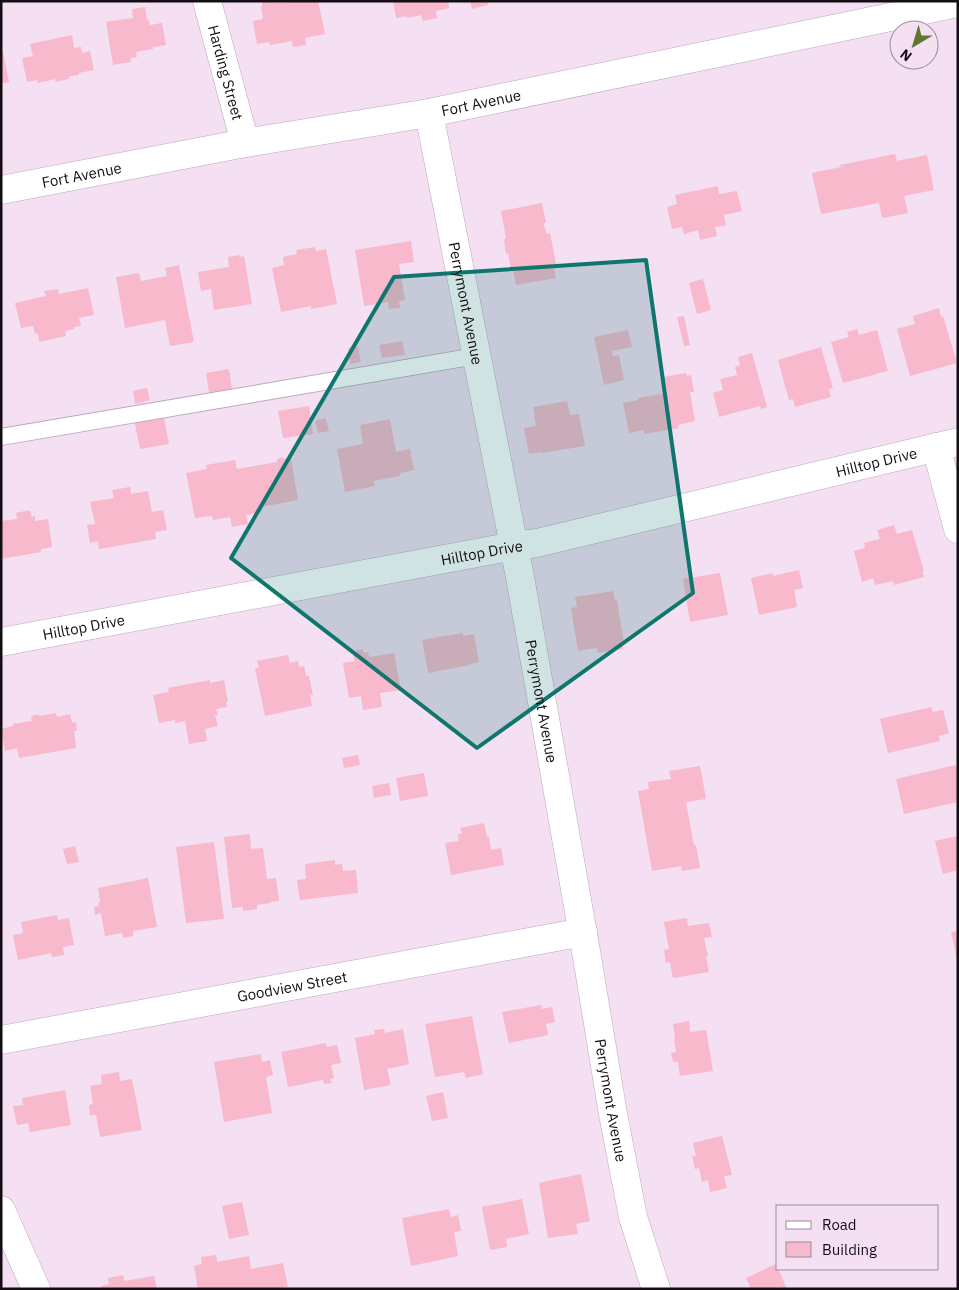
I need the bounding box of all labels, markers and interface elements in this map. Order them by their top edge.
north arrow [889,20,939,70]
street label: Harding Street [204,23,248,122]
text: N [896,45,916,65]
street label: Fort Avenue [439,85,523,120]
street label: Fort Avenue [40,158,123,191]
street label: Perrymont Avenue [445,240,488,366]
street label: Hilltop Drive [834,443,919,481]
street label: Hilltop Drive [439,535,524,569]
street label: Hilltop Drive [41,610,126,644]
street label: Perrymont Avenue [522,638,562,764]
street label: Goodview Street [235,966,349,1006]
street label: Perrymont Avenue [591,1037,632,1163]
legend [776,1205,939,1270]
text: Road [822,1215,857,1234]
text: Building [822,1240,877,1259]

